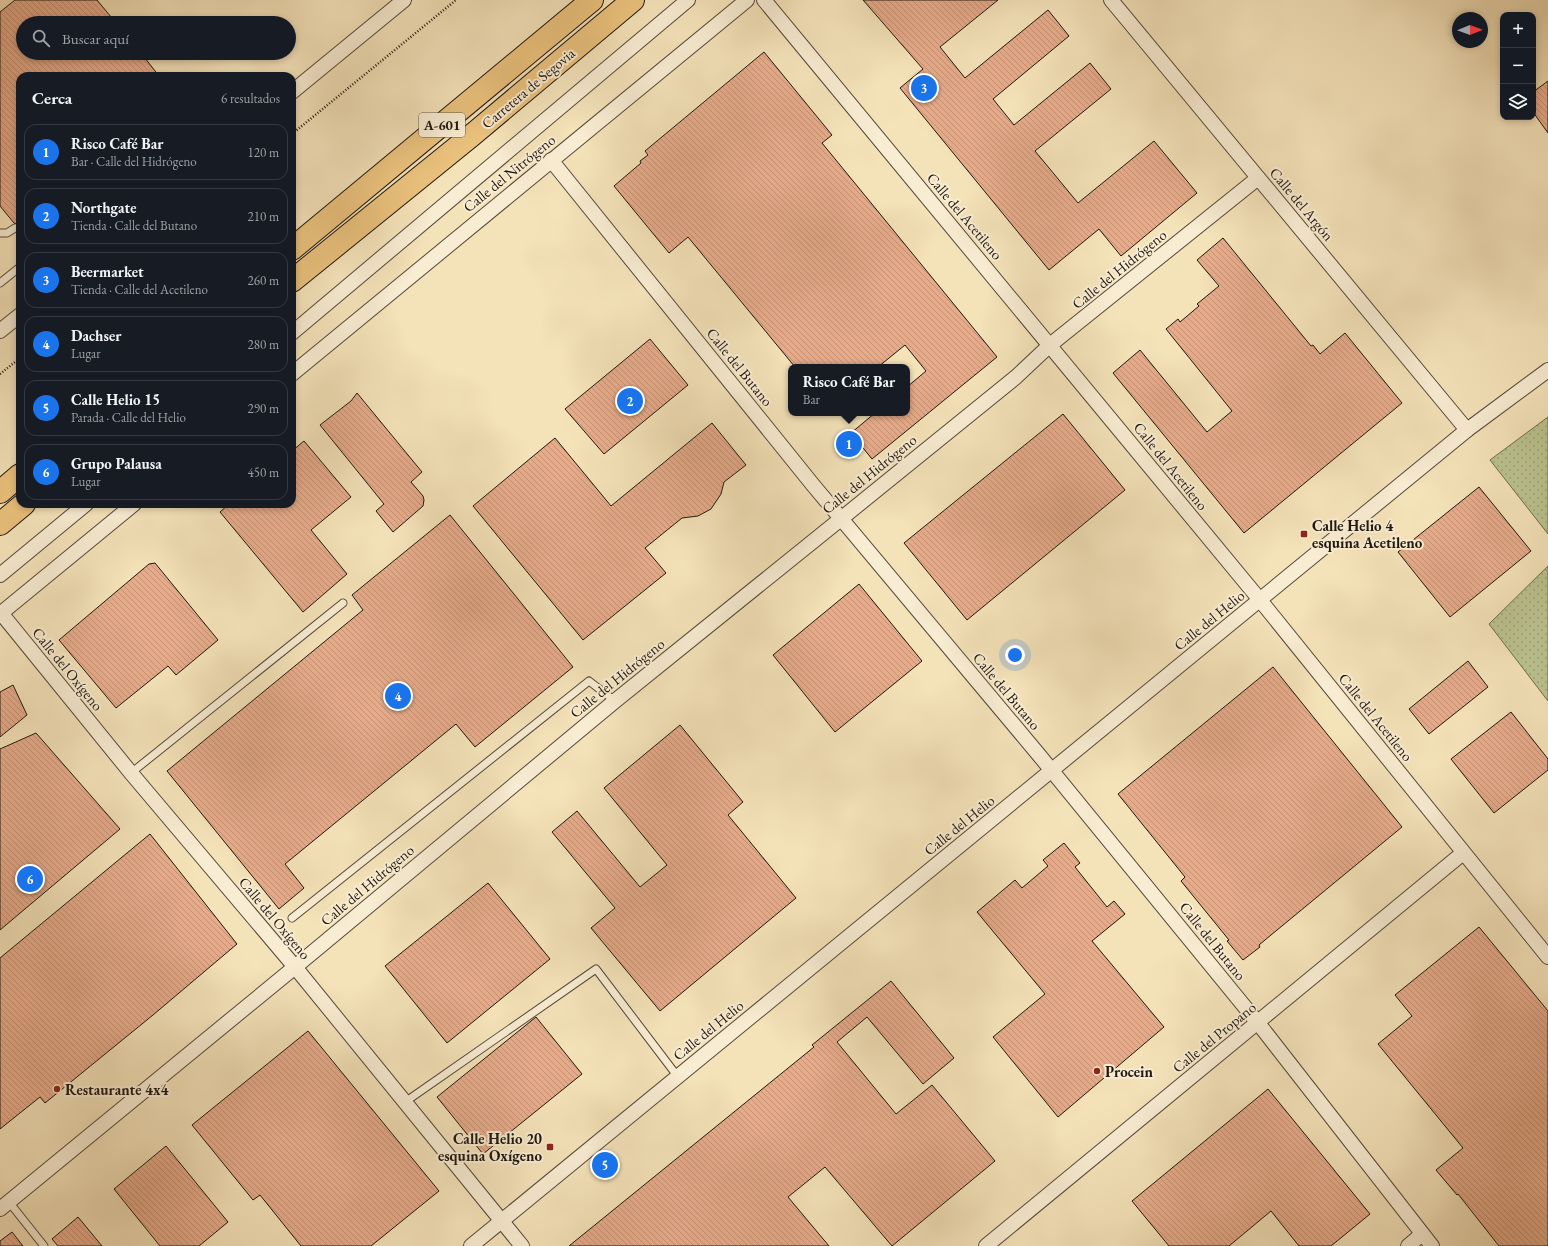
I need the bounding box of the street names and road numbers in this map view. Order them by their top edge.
street label: Carretera de Segovia [477,43,579,133]
road number: A-601 [419,113,465,137]
street label: Calle del Nitrógeno [459,130,559,216]
street label: Calle del Argón [1266,163,1338,245]
street label: Calle del Acetileno [923,169,1007,263]
street label: Calle del Hidrógeno [1068,225,1170,313]
street label: Calle del Butano [703,324,777,410]
street label: Calle del Acetileno [1130,418,1212,514]
street label: Calle del Hidrógeno [818,430,920,518]
street label: Calle del Helio [1170,586,1248,654]
street label: Calle del Oxígeno [29,623,107,715]
street label: Calle del Hidrógeno [566,634,668,722]
street label: Calle del Butano [969,648,1045,734]
street label: Calle del Acetileno [1335,669,1417,765]
street label: Calle del Helio [920,791,998,859]
street label: Calle del Hidrógeno [316,840,418,930]
street label: Calle del Oxígeno [235,873,315,963]
street label: Calle del Butano [1176,898,1250,984]
street label: Calle del Helio [669,996,747,1064]
street label: Calle del Propano [1168,997,1260,1077]

